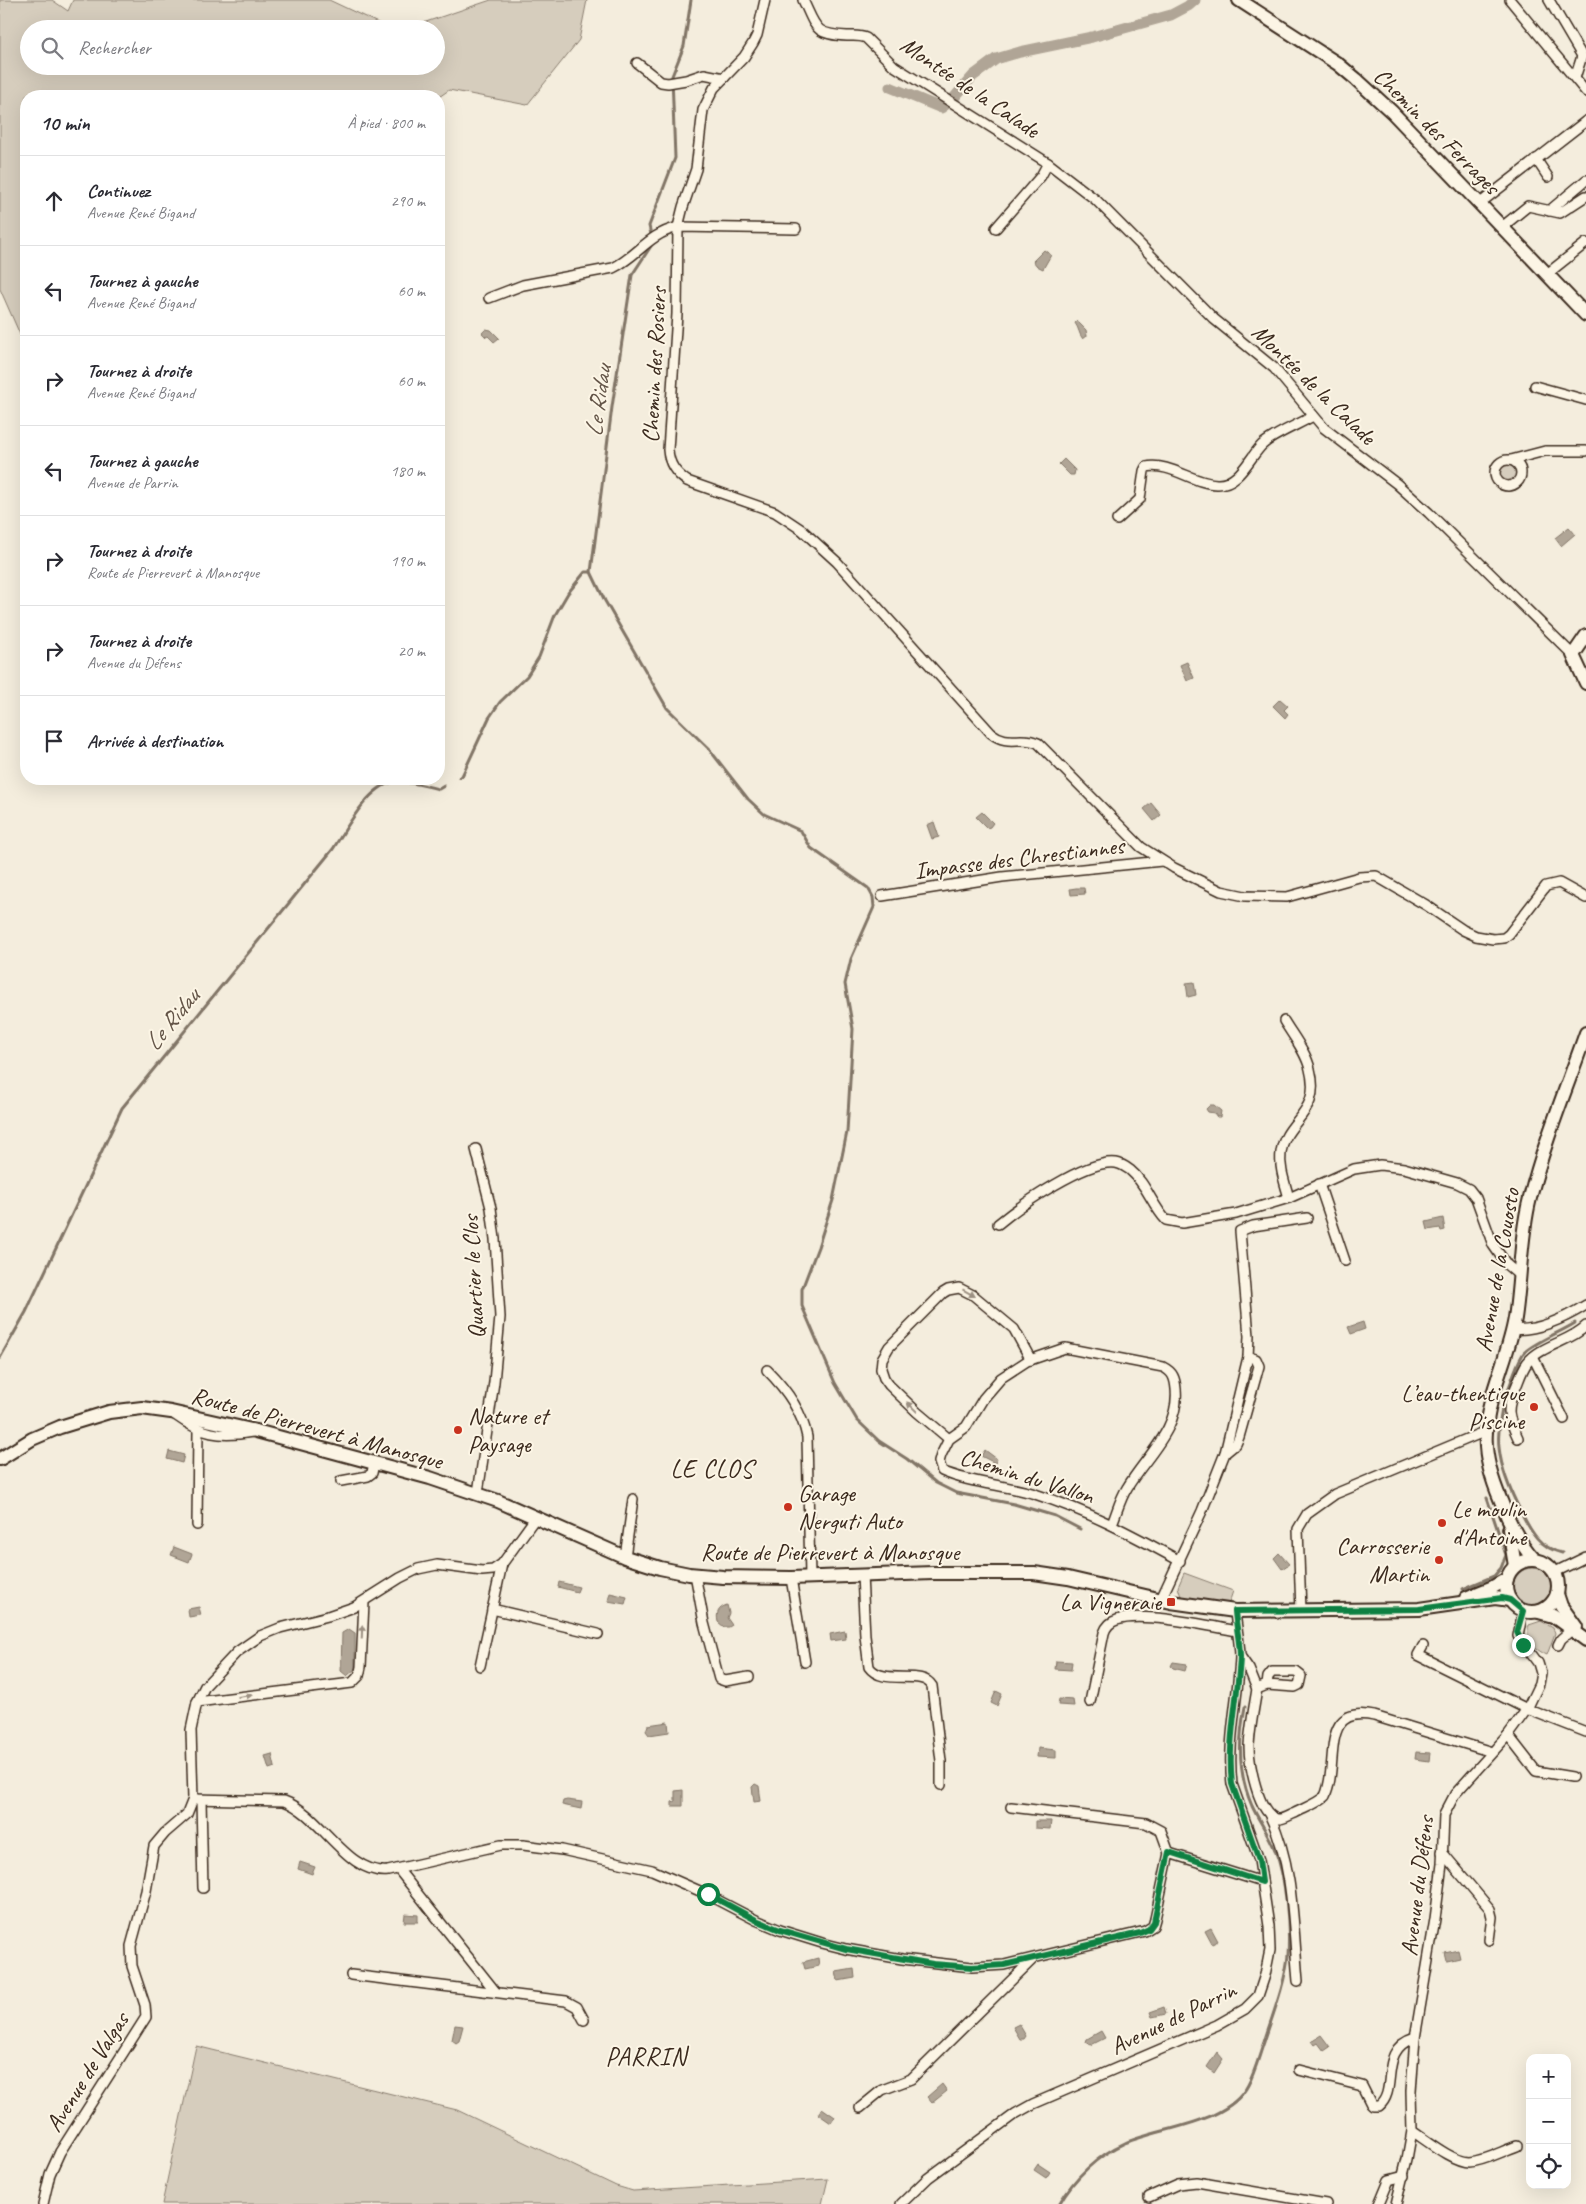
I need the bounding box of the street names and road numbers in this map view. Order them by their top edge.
street label: Montée de la Calade [895,29,1047,146]
street label: Chemin des Ferrages [1367,61,1508,202]
street label: Chemin des Rosiers [635,285,673,444]
street label: Montée de la Calade [1246,317,1384,452]
street label: Impasse des Chrestiannes [913,830,1128,886]
street label: Avenue de la Couosto [1468,1185,1526,1354]
street label: Quartier le Clos [455,1213,491,1339]
street label: Route de Pierrevert à Manosque [188,1380,448,1477]
street label: Chemin du Vallon [956,1441,1099,1511]
street label: Route de Pierrevert à Manosque [701,1537,961,1567]
street label: Avenue du Défens [1394,1813,1441,1958]
street label: Avenue de Parrin [1105,1974,1242,2061]
street label: Avenue de Valgas [39,2005,136,2137]

